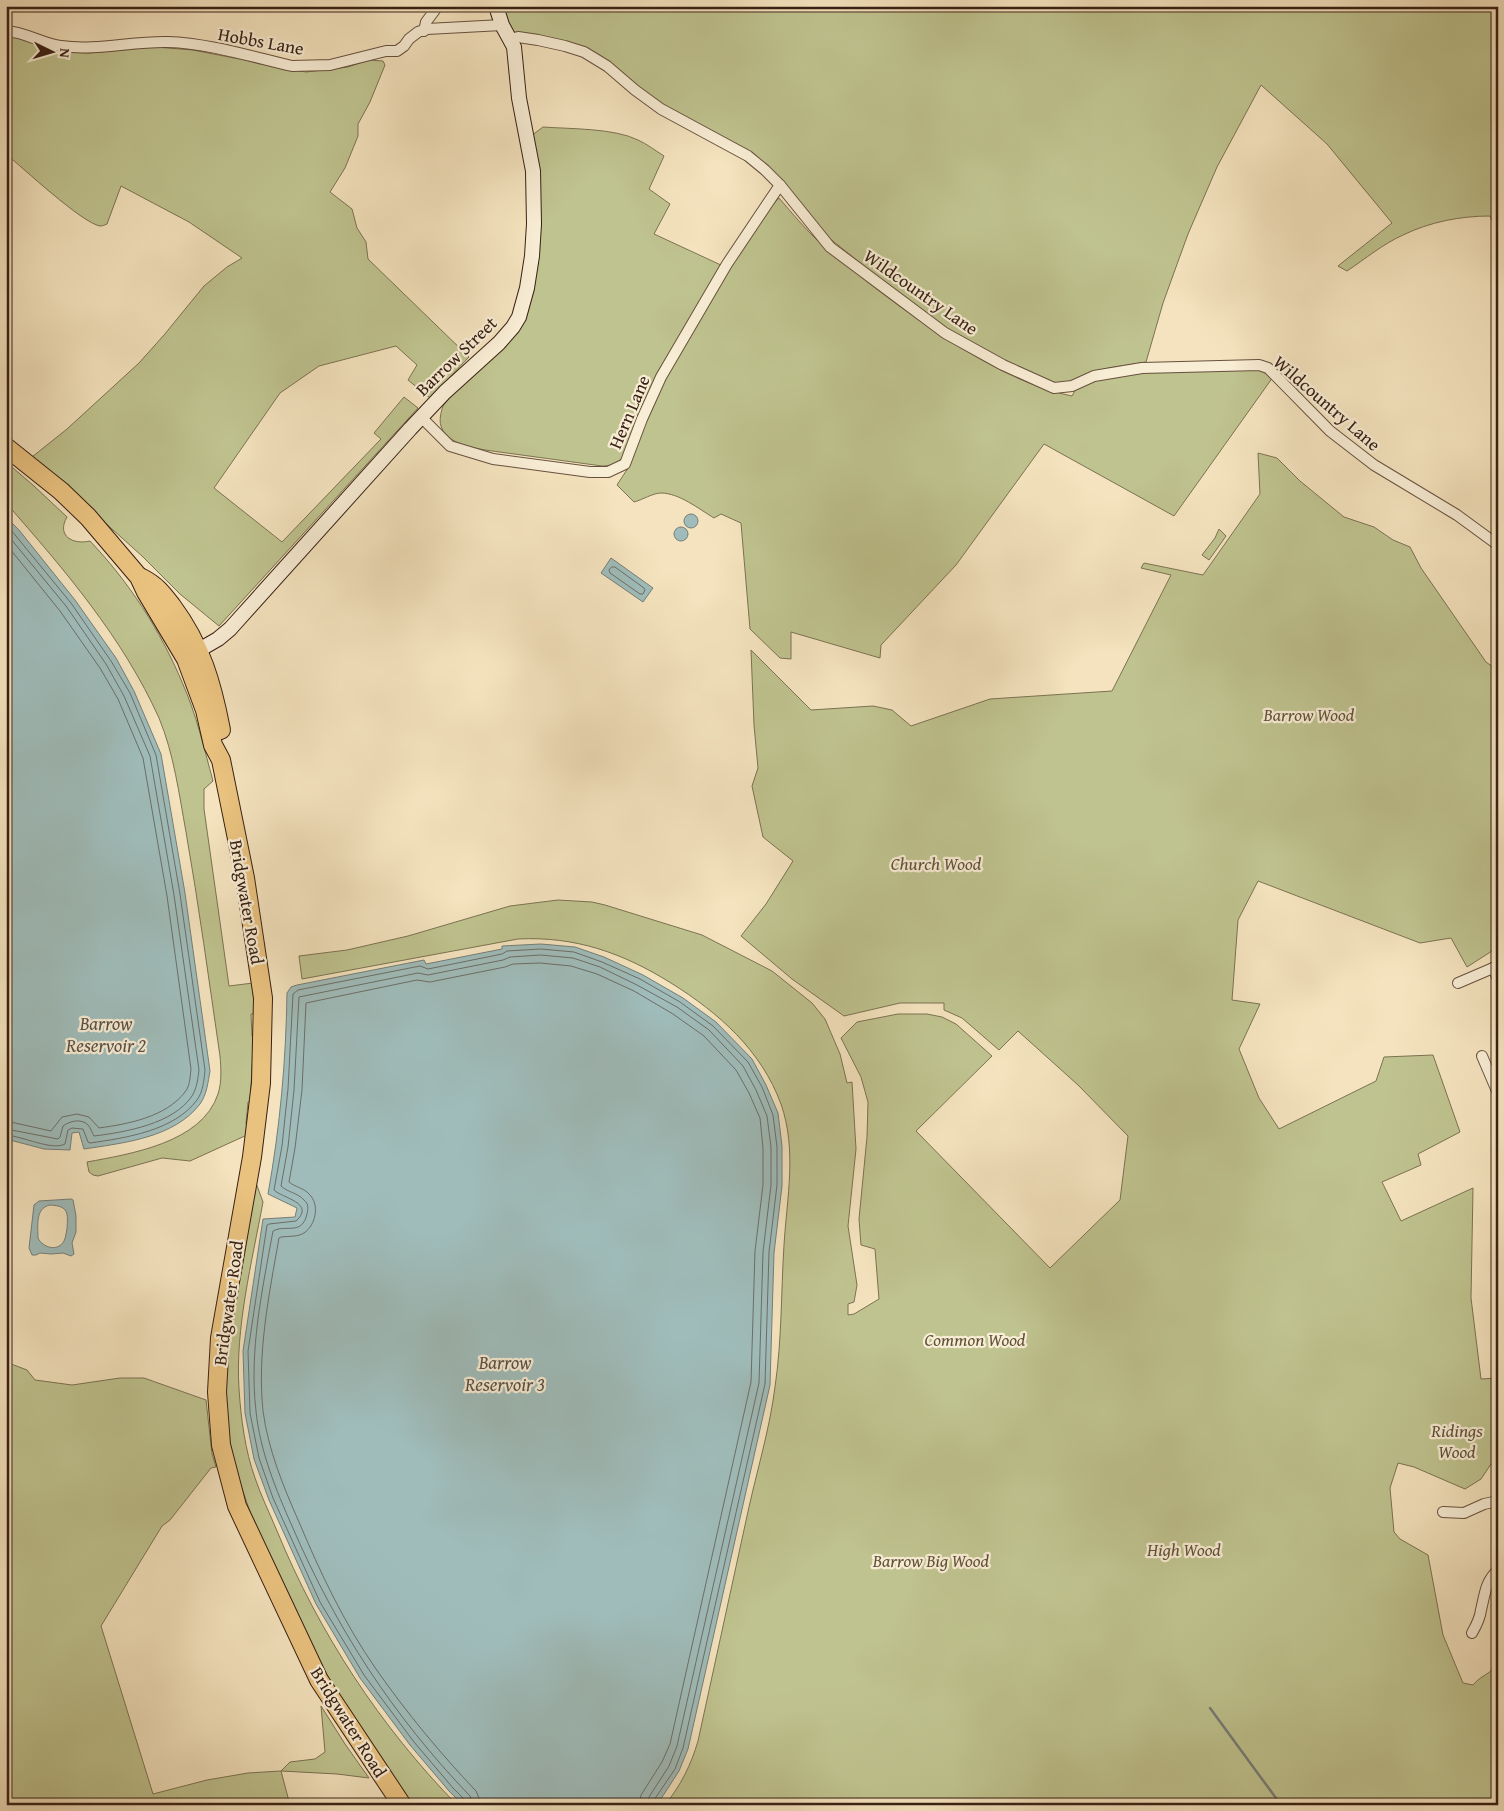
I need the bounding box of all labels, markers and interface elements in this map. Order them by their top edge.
street label: Hobbs Lane [216,20,306,62]
north arrow [28,28,78,78]
text: N [55,48,75,59]
street label: Wildcountry Lane [858,242,984,342]
street label: Barrow Street [409,310,503,402]
street label: Wildcountry Lane [1267,349,1387,457]
street label: Hern Lane [601,371,657,453]
park label: Barrow Wood [1263,701,1355,728]
street label: Bridgwater Road [223,838,271,967]
park label: Church Wood [891,850,982,877]
water label: Barrow Reservoir 2 [65,1009,146,1059]
street label: Bridgwater Road [206,1238,250,1367]
park label: Common Wood [924,1326,1026,1353]
water label: Barrow Reservoir 3 [464,1348,545,1398]
park label: Ridings Wood [1430,1417,1483,1465]
park label: High Wood [1146,1536,1221,1563]
park label: Barrow Big Wood [872,1547,990,1574]
street label: Bridgwater Road [304,1661,394,1783]

